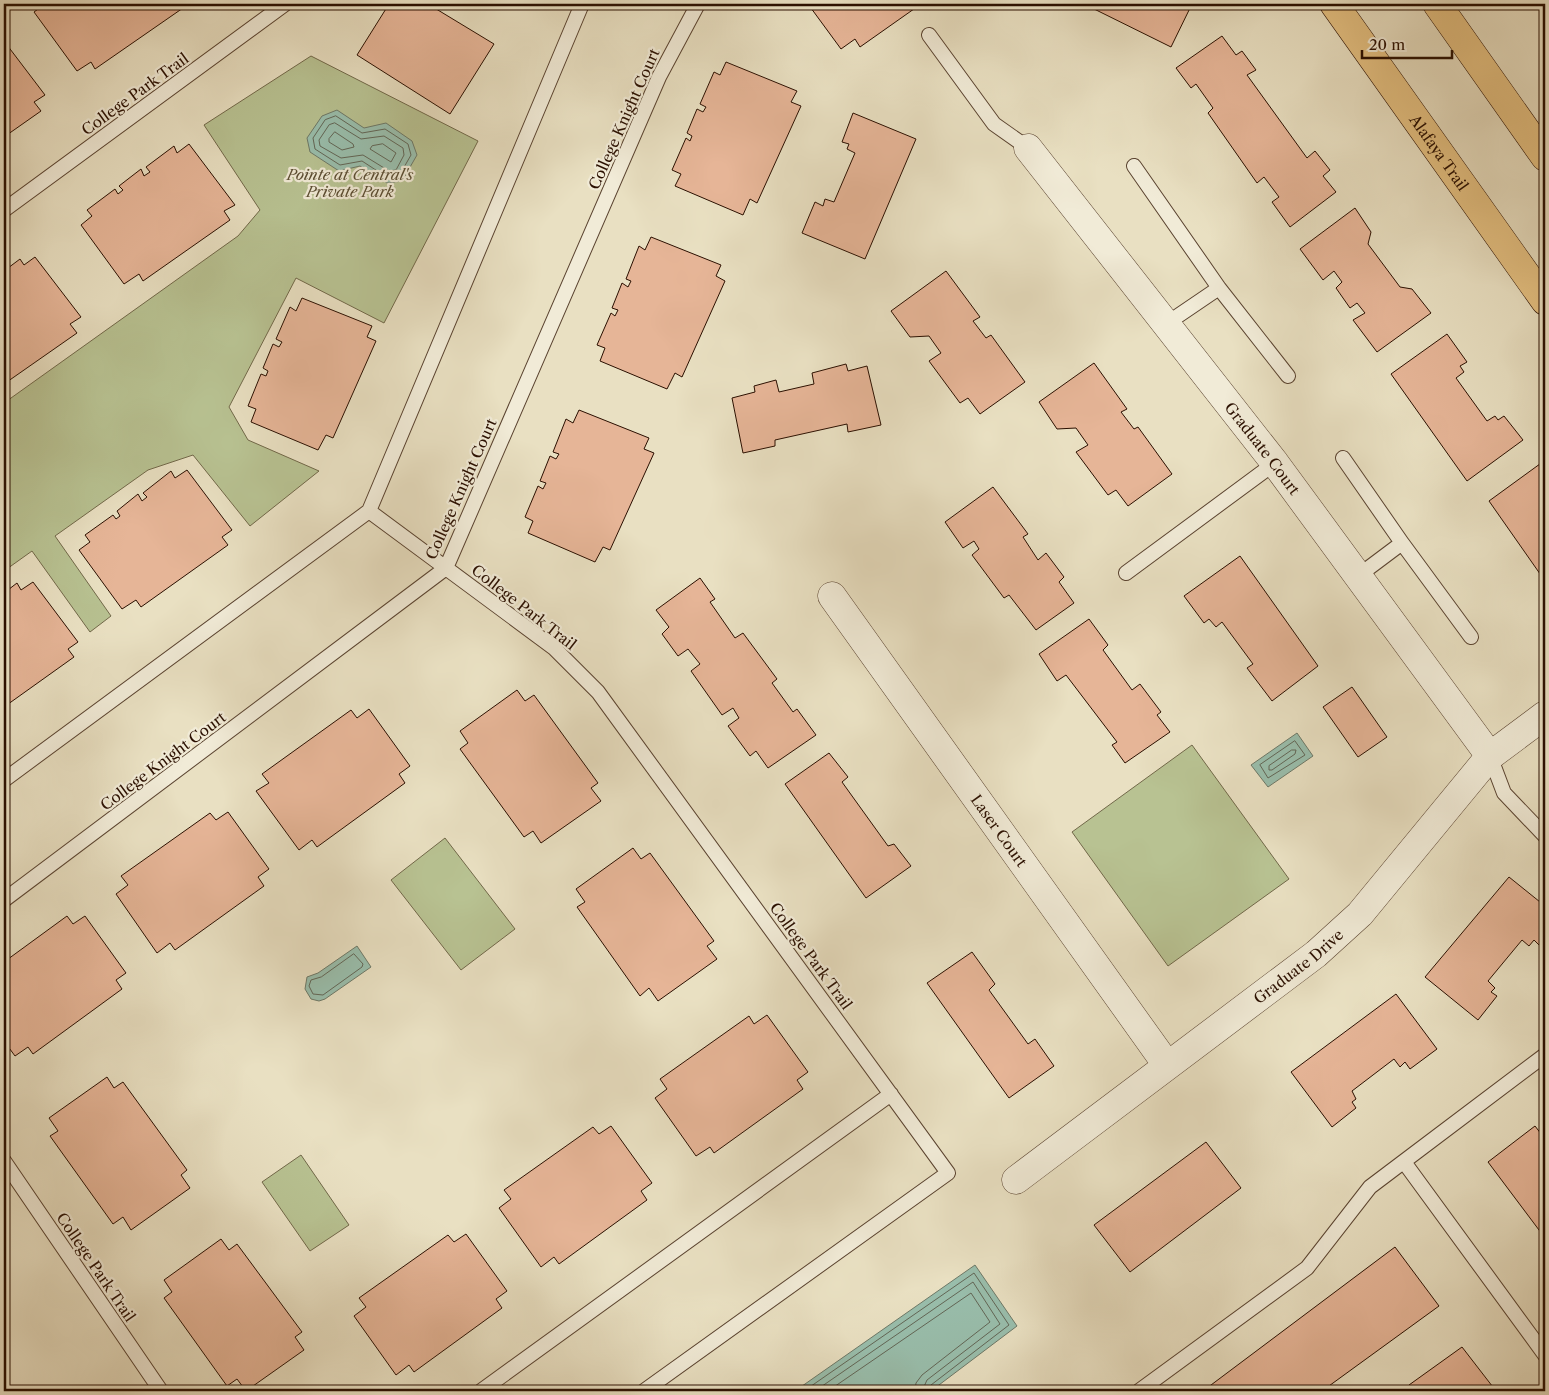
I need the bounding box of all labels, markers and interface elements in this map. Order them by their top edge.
scale bar [1362,28,1452,60]
text: 20 m [1369,35,1405,54]
street label: College Knight Court [584,45,664,192]
street label: College Park Trail [78,48,193,139]
street label: Alafaya Trail [1405,110,1473,195]
park label: Pointe at Central's Private Park [286,165,414,201]
street label: Graduate Court [1221,398,1305,499]
street label: College Knight Court [421,415,501,562]
street label: College Park Trail [468,560,581,654]
street label: College Knight Court [97,707,230,814]
street label: Laser Court [967,790,1032,871]
street label: College Park Trail [766,899,857,1014]
street label: Graduate Drive [1249,925,1347,1007]
street label: College Park Trail [52,1209,140,1326]

